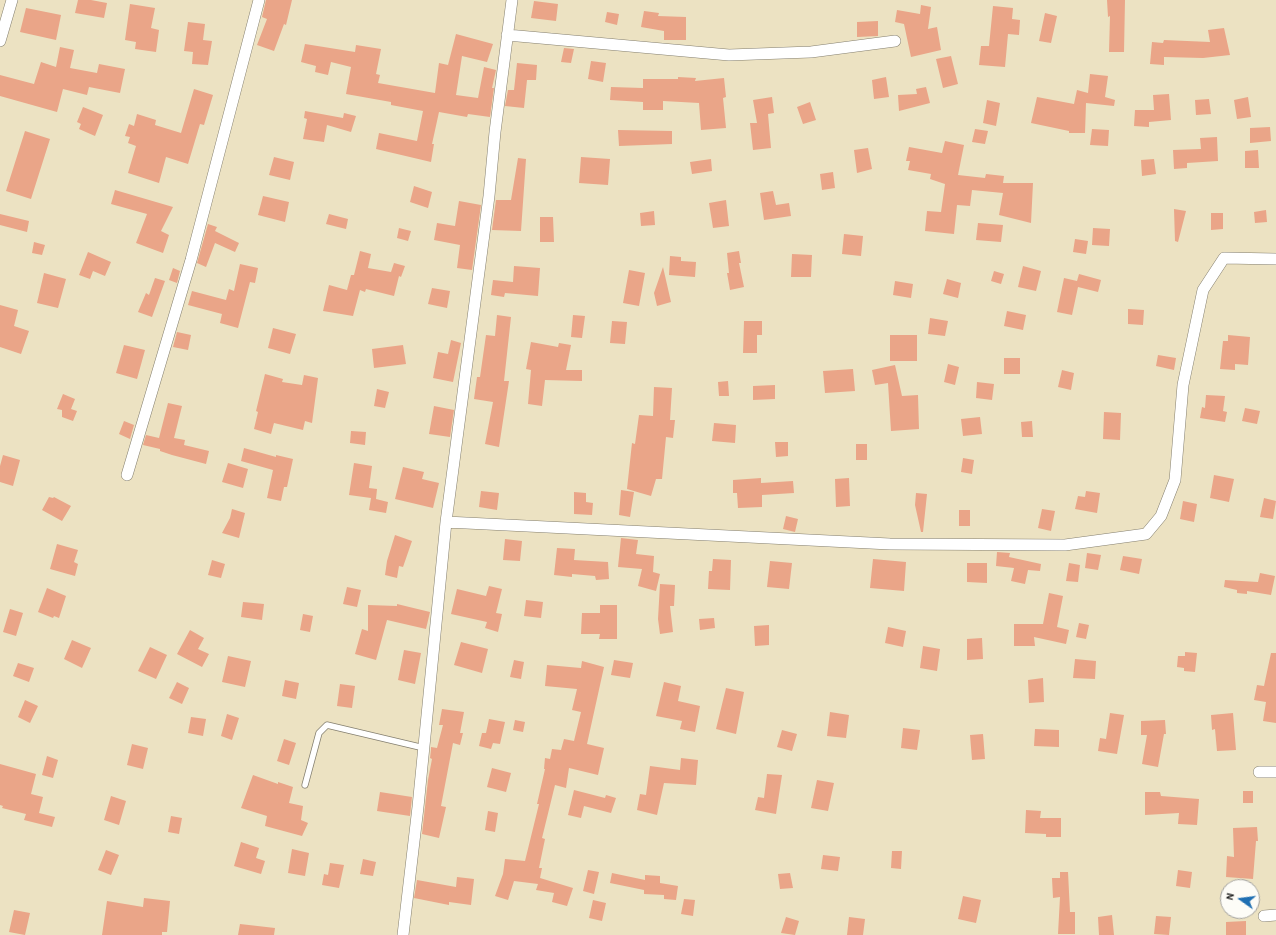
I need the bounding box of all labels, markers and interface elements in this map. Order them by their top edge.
north arrow [1220,879,1260,919]
text: N [1222,892,1237,901]

